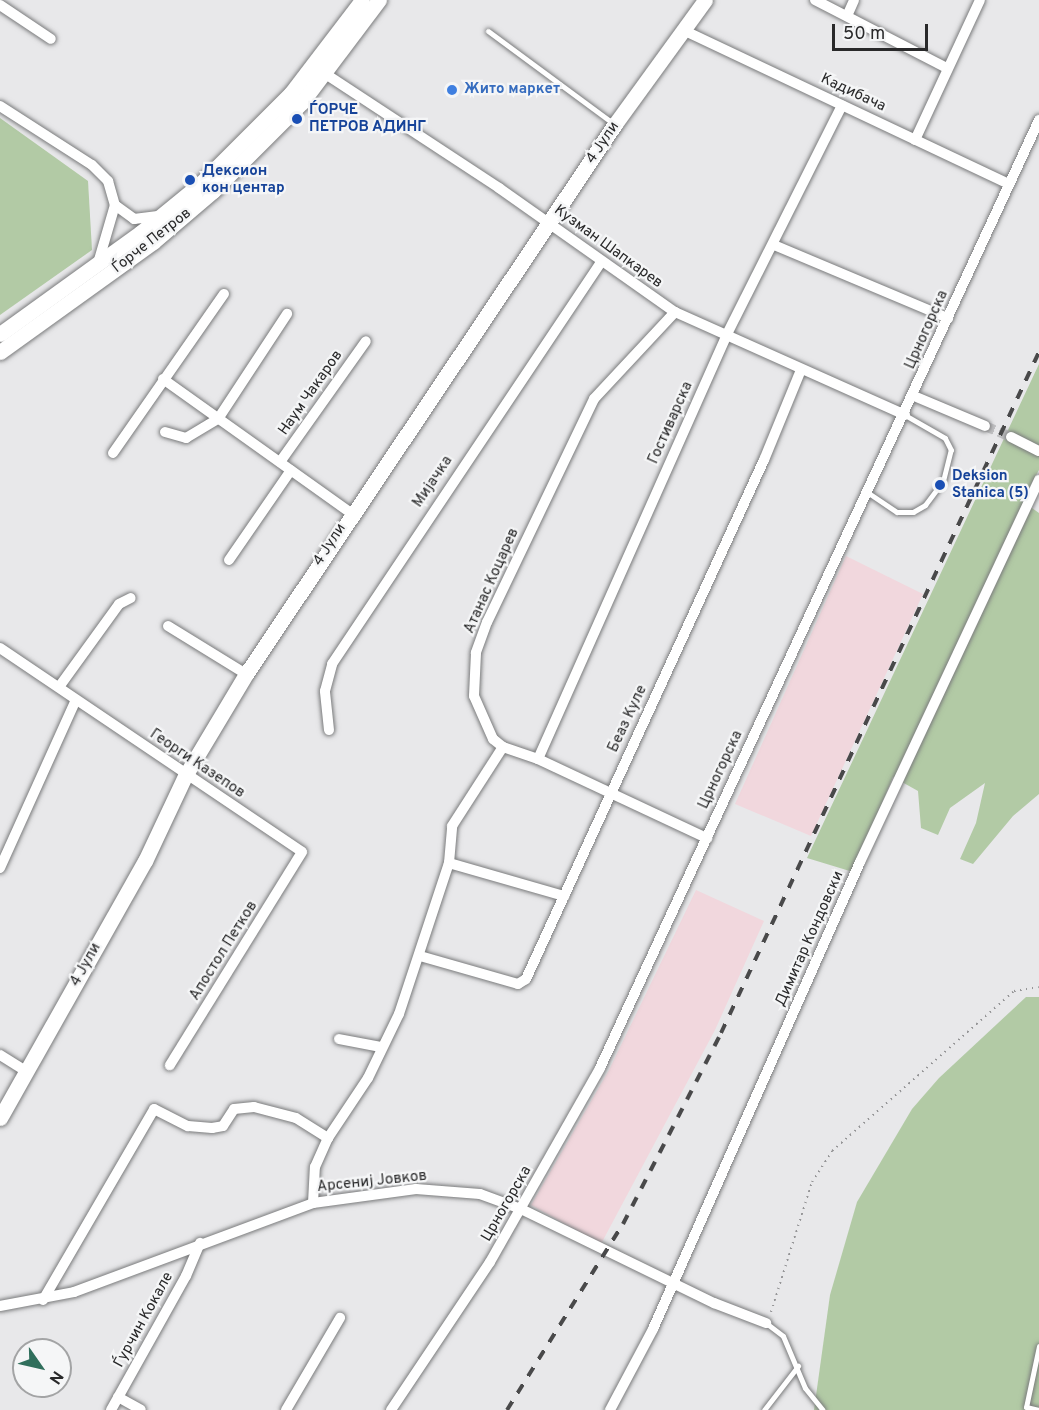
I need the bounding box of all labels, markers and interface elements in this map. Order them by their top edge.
scale bar [835,12,931,50]
text: 50 m [843,23,885,46]
street label: Кадибача [818,70,888,116]
place label: Жито маркет [464,81,560,99]
marker: Жито маркет [445,83,459,97]
place label: ЃОРЧЕ ПЕТРОВ АДИНГ [309,101,427,136]
marker: ЃОРЧЕ ПЕТРОВ АДИНГ [290,112,304,126]
street label: 4 Јули [582,119,624,167]
place label: Дексион кон центар [202,162,285,197]
marker: Дексион кон центар [183,173,197,187]
street label: Кузман Шапкарев [550,202,666,292]
street label: Ѓорче Петров [109,205,195,277]
street label: Црногорска [902,288,952,372]
street label: Наум Чакаров [275,347,347,439]
street label: Гостиварска [645,379,697,467]
street label: Мијачка [409,453,457,511]
place label: Deksion Stanica (5) [952,467,1029,502]
marker: Deksion Stanica (5) [933,478,947,492]
street label: 4 Јули [310,520,350,570]
street label: Атанас Коцарев [461,526,523,636]
street label: Беаз Куле [605,683,651,755]
street label: Георги Казепов [146,726,248,802]
street label: Црногорска [695,728,747,812]
street label: Димитар Кондовски [772,868,848,1010]
street label: Апостол Петков [186,898,262,1004]
street label: 4 Јули [67,940,105,990]
street label: Црногорска [478,1163,536,1245]
street label: Арсениј Јовков [316,1167,428,1197]
street label: Ѓурчин Кокале [110,1269,178,1371]
north arrow [12,1338,72,1398]
text: N [44,1367,67,1387]

